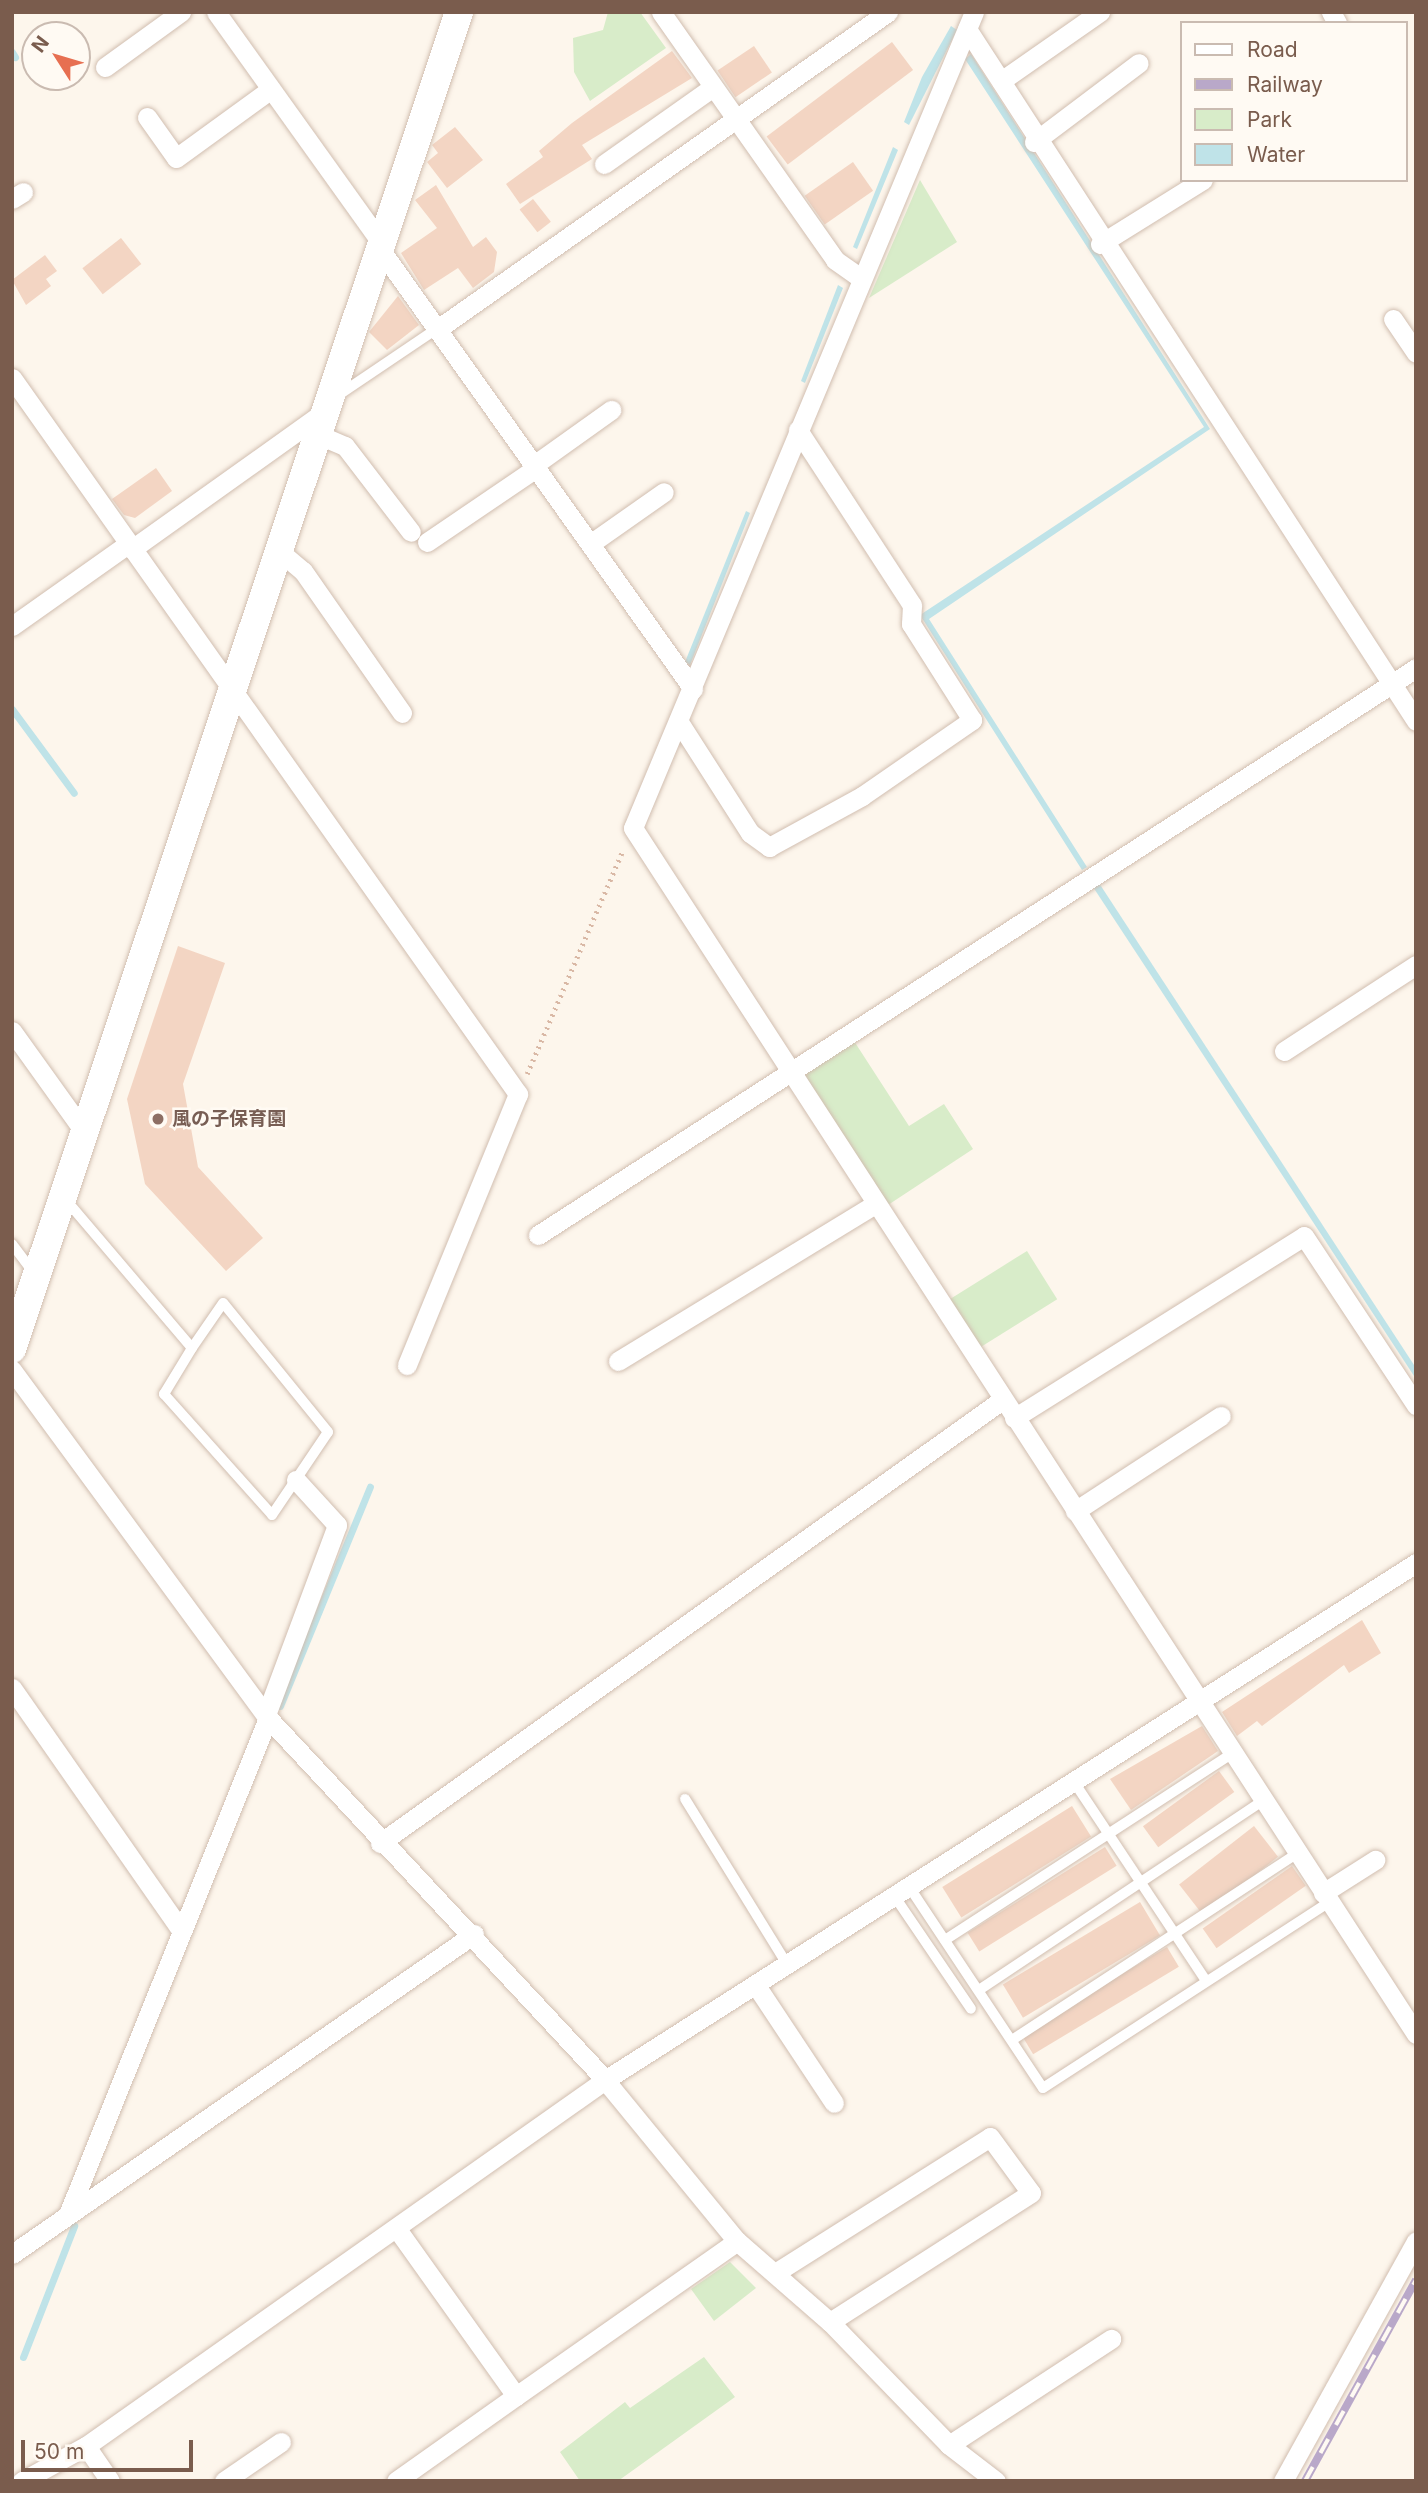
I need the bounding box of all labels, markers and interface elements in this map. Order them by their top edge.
north arrow [21,21,91,91]
legend [1180,21,1407,182]
text: N [27,32,54,57]
text: Road [1247,37,1298,62]
text: Railway [1247,72,1323,97]
text: Park [1247,107,1292,132]
text: Water [1247,142,1305,167]
place label: 風の子保育園 [172,1108,286,1130]
marker: 風の子保育園 [150,1111,166,1127]
scale bar [24,2426,196,2470]
text: 50 m [34,2439,84,2464]

